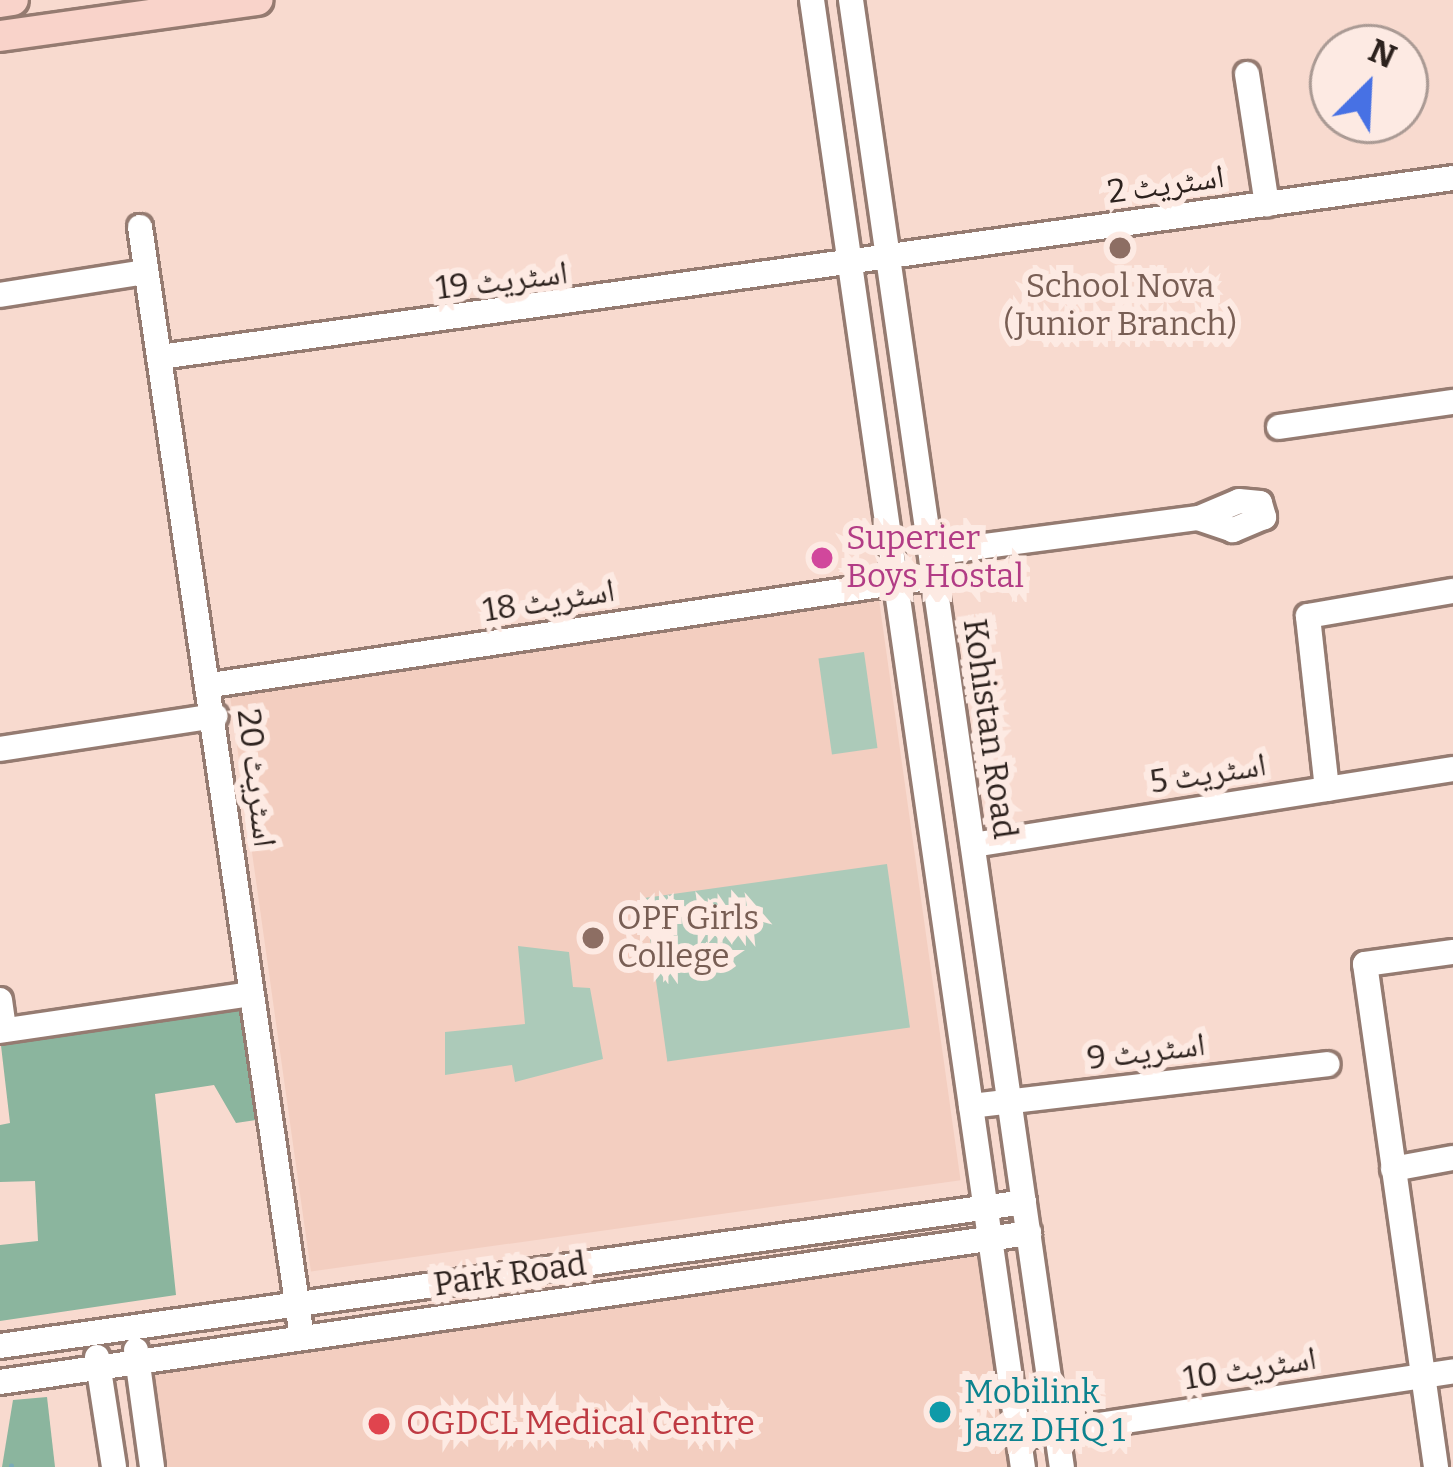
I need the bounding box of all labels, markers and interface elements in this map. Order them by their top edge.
north arrow [1309,24,1429,144]
text: N [1363,30,1402,77]
street label: اسٹریٹ 2 [1105,157,1227,213]
marker: School Nova (Junior Branch) [1107,235,1133,261]
street label: اسٹریٹ 19 [434,253,570,309]
place label: School Nova (Junior Branch) [1003,267,1237,345]
place label: Superier Boys Hostal [846,519,1024,597]
marker: Superier Boys Hostal [809,545,835,571]
street label: اسٹریٹ 18 [480,571,618,631]
street label: Kohistan Road [954,616,1024,842]
street label: اسٹریٹ 20 [228,707,284,849]
street label: اسٹریٹ 5 [1147,745,1269,803]
place label: OPF Girls College [617,899,759,977]
marker: OPF Girls College [580,925,606,951]
street label: اسٹریٹ 9 [1085,1025,1207,1079]
street label: Park Road [431,1245,589,1305]
street label: اسٹریٹ 10 [1181,1339,1319,1399]
place label: Mobilink Jazz DHQ 1 [964,1373,1125,1451]
marker: Mobilink Jazz DHQ 1 [927,1399,953,1425]
place label: OGDCL Medical Centre [406,1404,755,1444]
marker: OGDCL Medical Centre [363,1408,395,1440]

